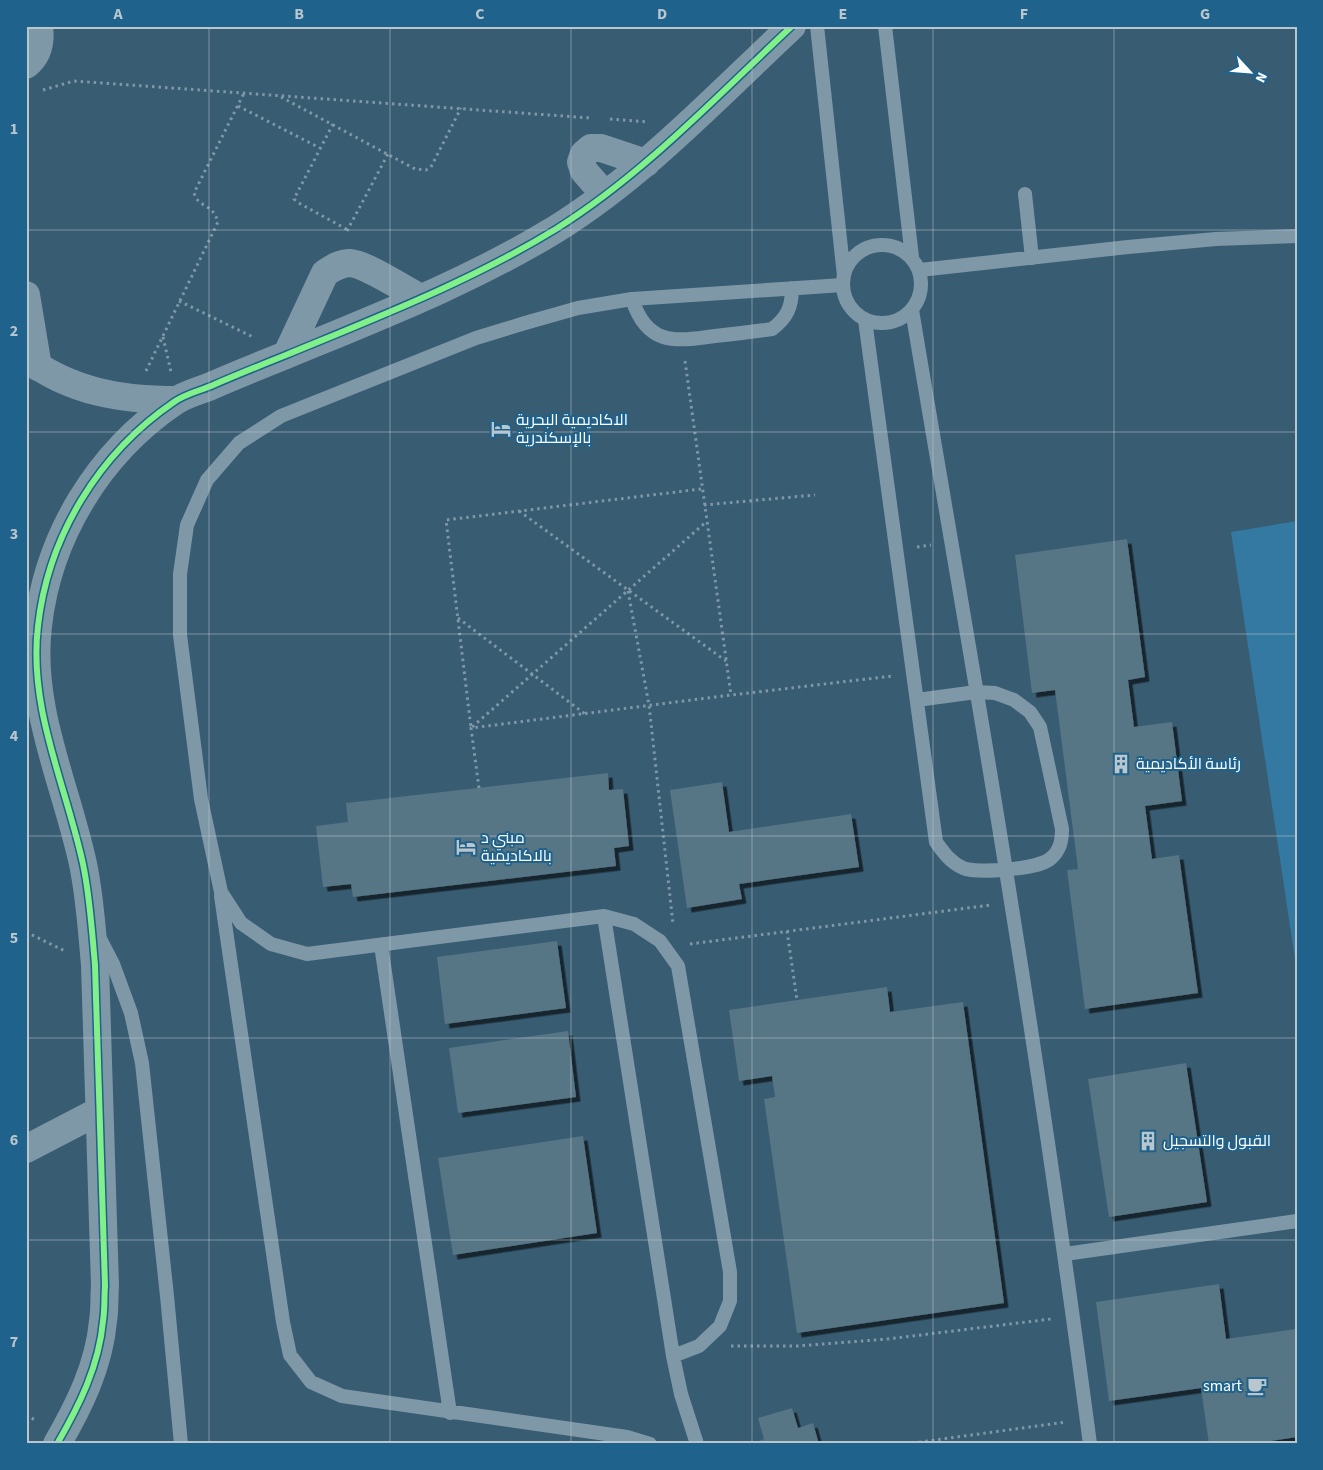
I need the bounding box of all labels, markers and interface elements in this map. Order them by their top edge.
text: A [112,3,123,25]
text: B [294,3,304,25]
text: C [475,3,485,25]
text: D [657,3,667,25]
text: E [839,3,847,25]
text: F [1020,3,1028,25]
text: G [1200,3,1210,25]
north arrow [1226,48,1276,98]
text: N [1250,69,1272,86]
text: 1 [10,118,18,140]
text: 2 [10,320,18,342]
place label: الاكاديمية البحرية بالإسكندرية [516,409,628,449]
hotel icon: الاكاديمية البحرية بالإسكندرية [490,418,512,440]
text: 3 [10,523,18,545]
text: 4 [10,725,19,747]
building icon: رئاسة الأكاديمية [1110,753,1132,775]
place label: رئاسة الأكاديمية [1136,753,1241,775]
place label: مبني د بالاكاديمية [481,827,552,867]
hotel icon: مبني د بالاكاديمية [455,836,477,858]
text: 5 [10,927,18,949]
text: 6 [10,1129,18,1151]
building icon: القبول والتسجيل [1137,1130,1159,1152]
place label: القبول والتسجيل [1163,1130,1271,1152]
text: 7 [10,1331,18,1353]
place label: smart [1203,1375,1243,1397]
cafe icon: smart [1246,1375,1268,1397]

